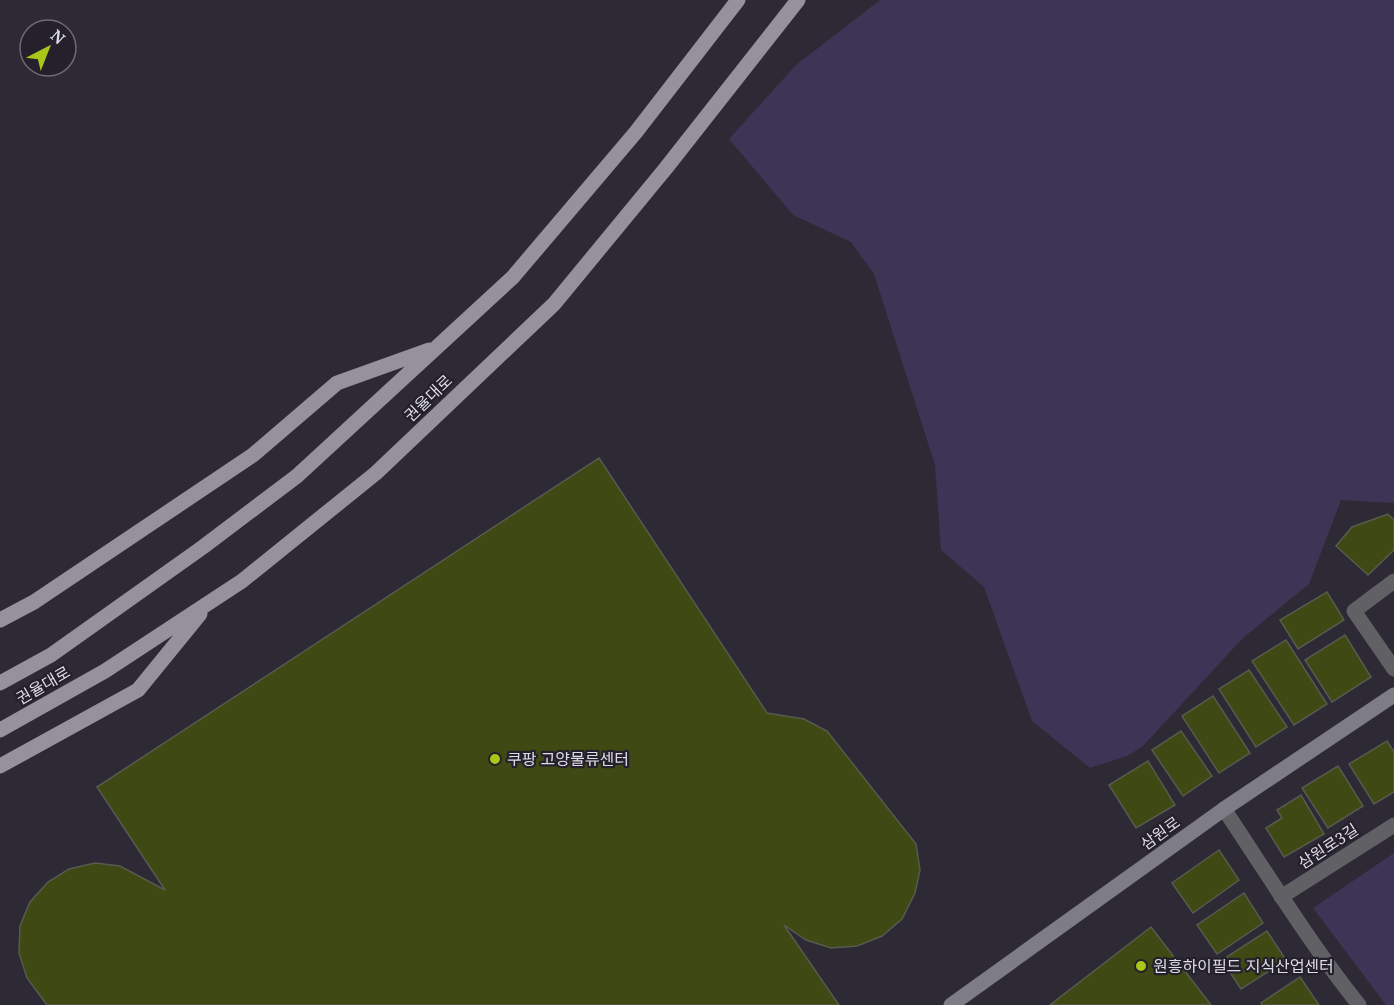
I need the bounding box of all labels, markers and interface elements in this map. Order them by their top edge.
north arrow [18,18,78,78]
text: N [46,24,70,50]
street label: 권율대로 [399,369,457,426]
street label: 권율대로 [12,661,74,709]
place label: 쿠팡 고양물류센터 [507,748,629,770]
marker: 쿠팡 고양물류센터 [488,752,502,766]
street label: 삼원로 [1136,811,1185,855]
street label: 삼원로3길 [1294,818,1362,874]
place label: 원흥하이필드 지식산업센터 [1153,955,1334,977]
marker: 원흥하이필드 지식산업센터 [1134,959,1148,973]

